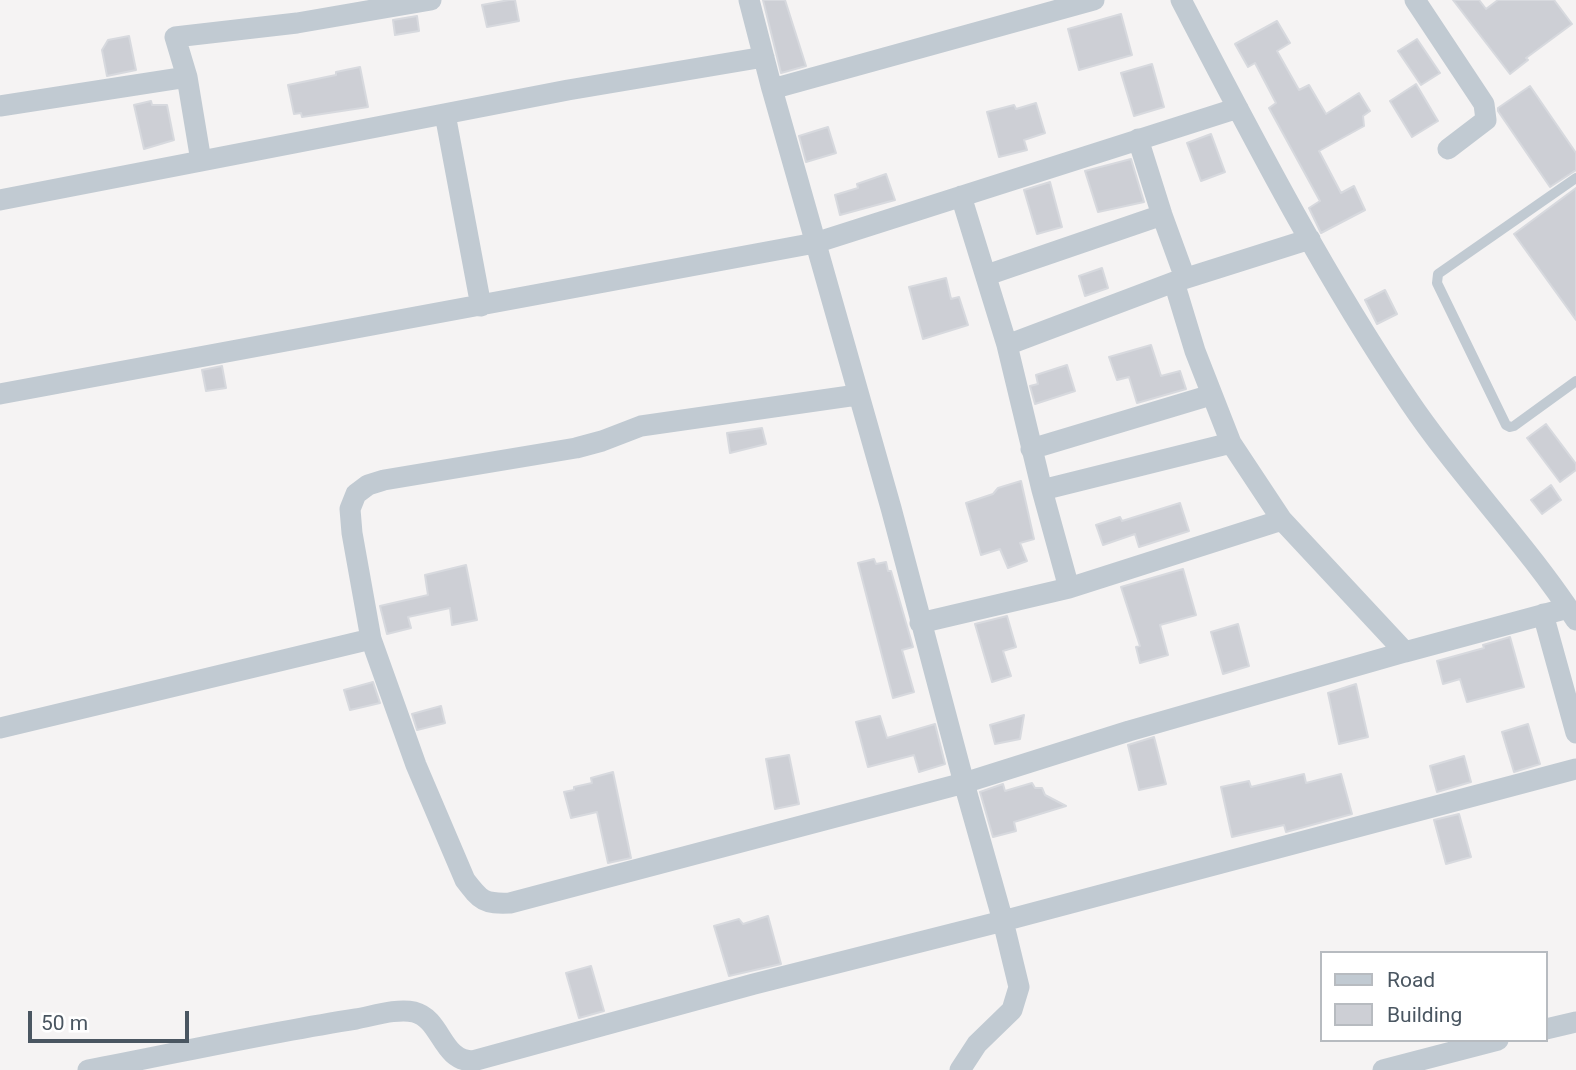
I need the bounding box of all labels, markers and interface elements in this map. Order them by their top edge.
legend [1320,951,1548,1042]
text: Road [1387,968,1435,992]
scale bar [32,996,192,1040]
text: Building [1387,1003,1462,1027]
text: 50 m [41,1011,88,1035]

